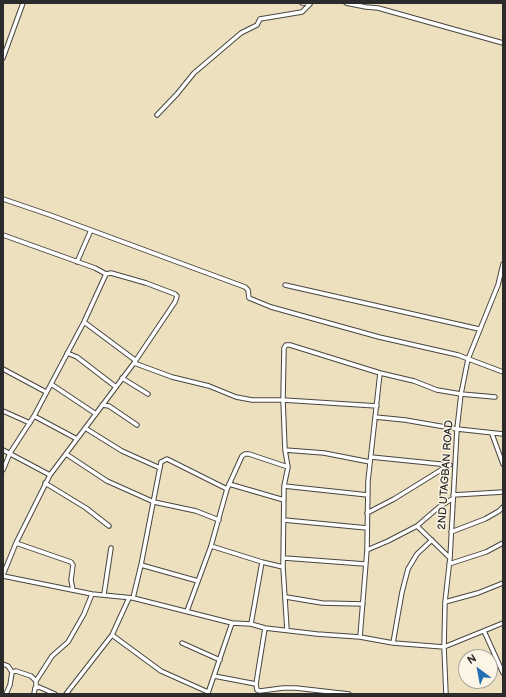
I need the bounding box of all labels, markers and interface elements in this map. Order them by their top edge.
street label: 2ND UTAGBAN ROAD [436,420,456,530]
north arrow [458,649,498,689]
text: N [465,652,479,667]

